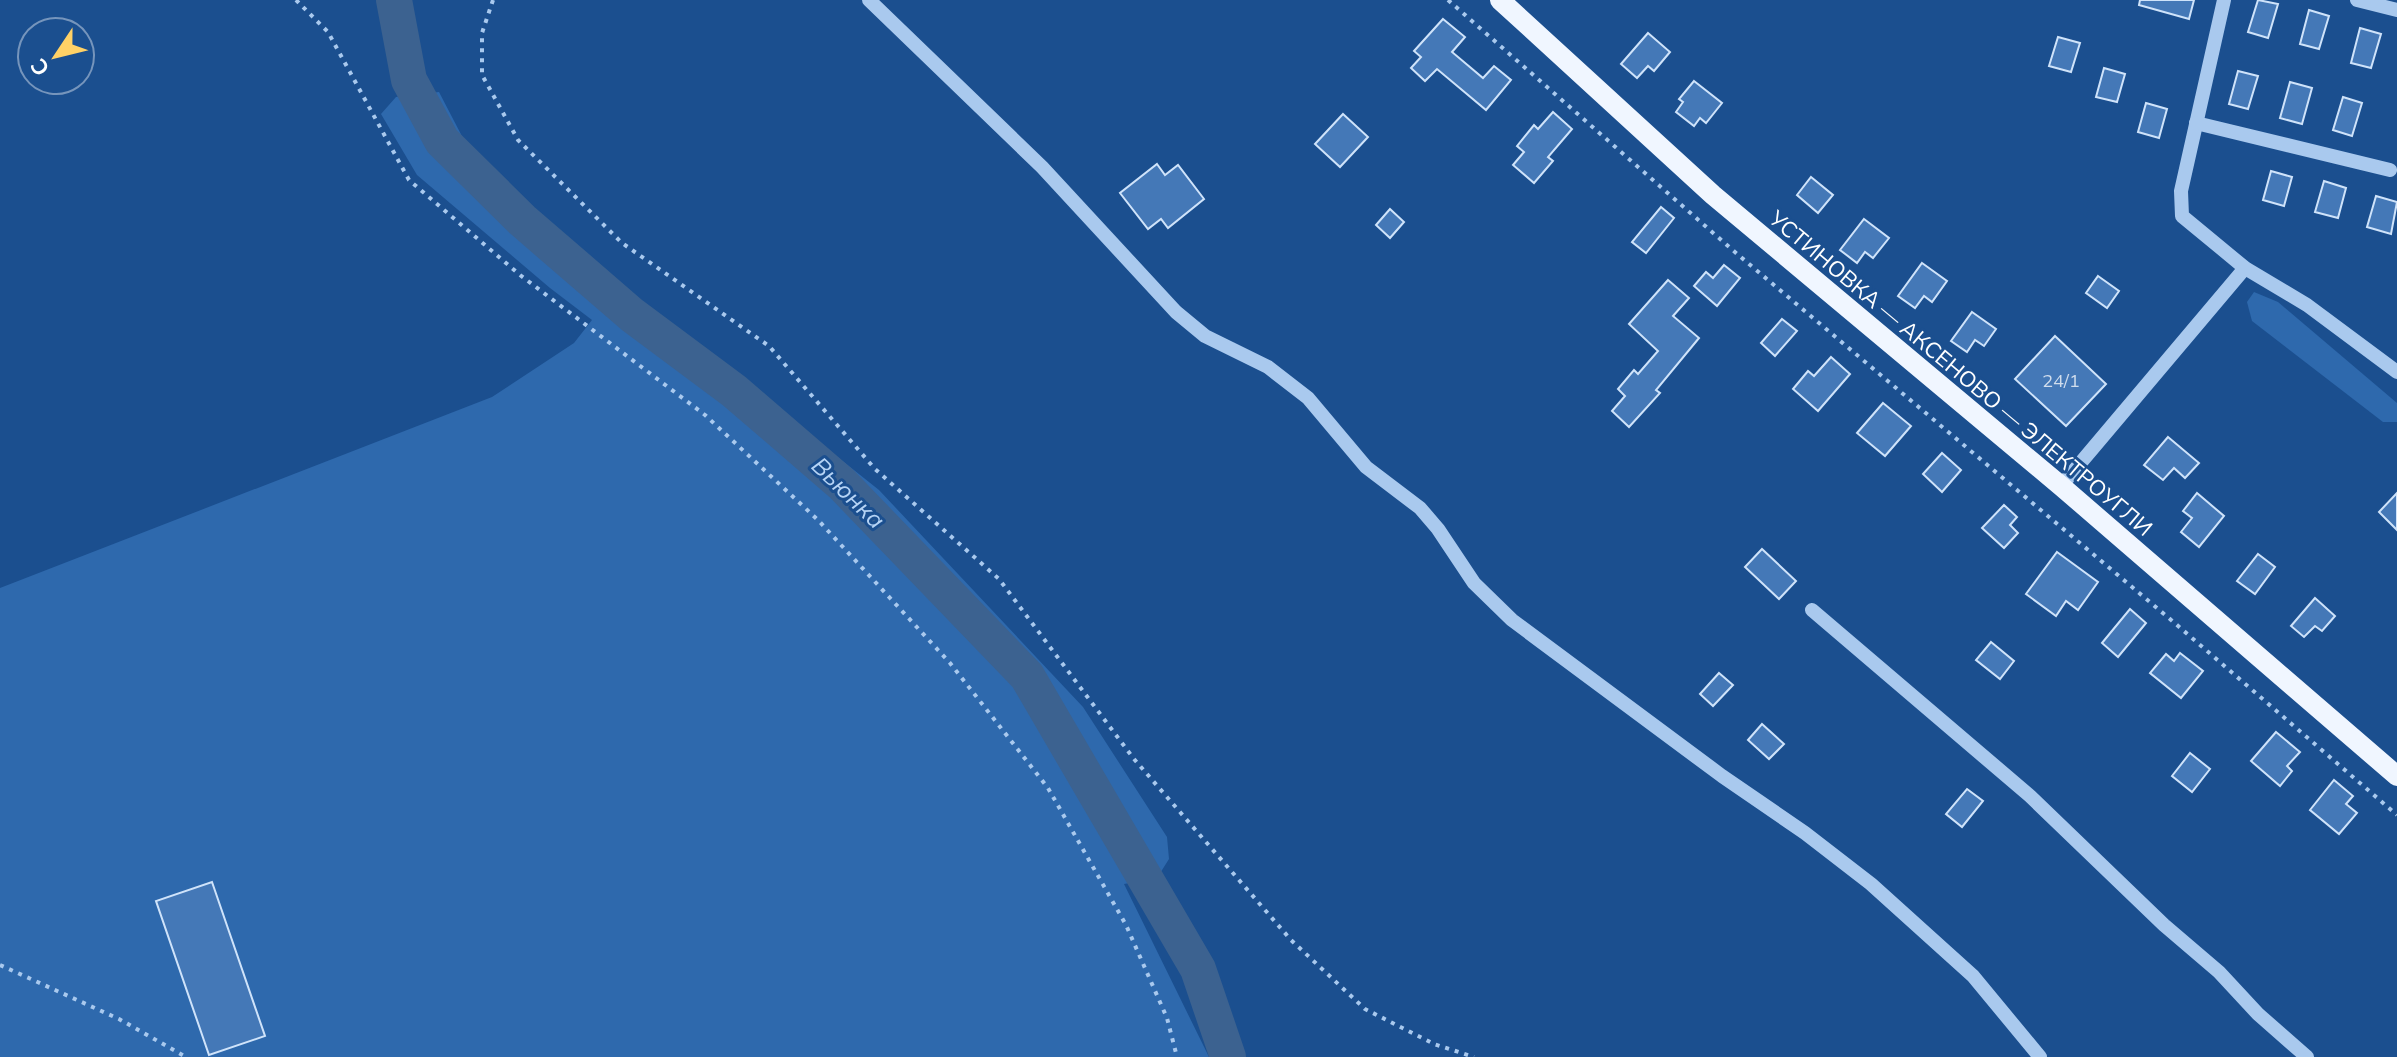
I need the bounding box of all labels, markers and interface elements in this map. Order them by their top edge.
north arrow [16,16,96,96]
text: С [24,53,55,82]
street label: УСТИНОВКА — АКСЕНОВО — ЭЛЕКТРОУГЛИ [1763,204,2158,542]
house number: 24/1 [2042,369,2080,392]
water label: Вьюнка [806,450,892,534]

